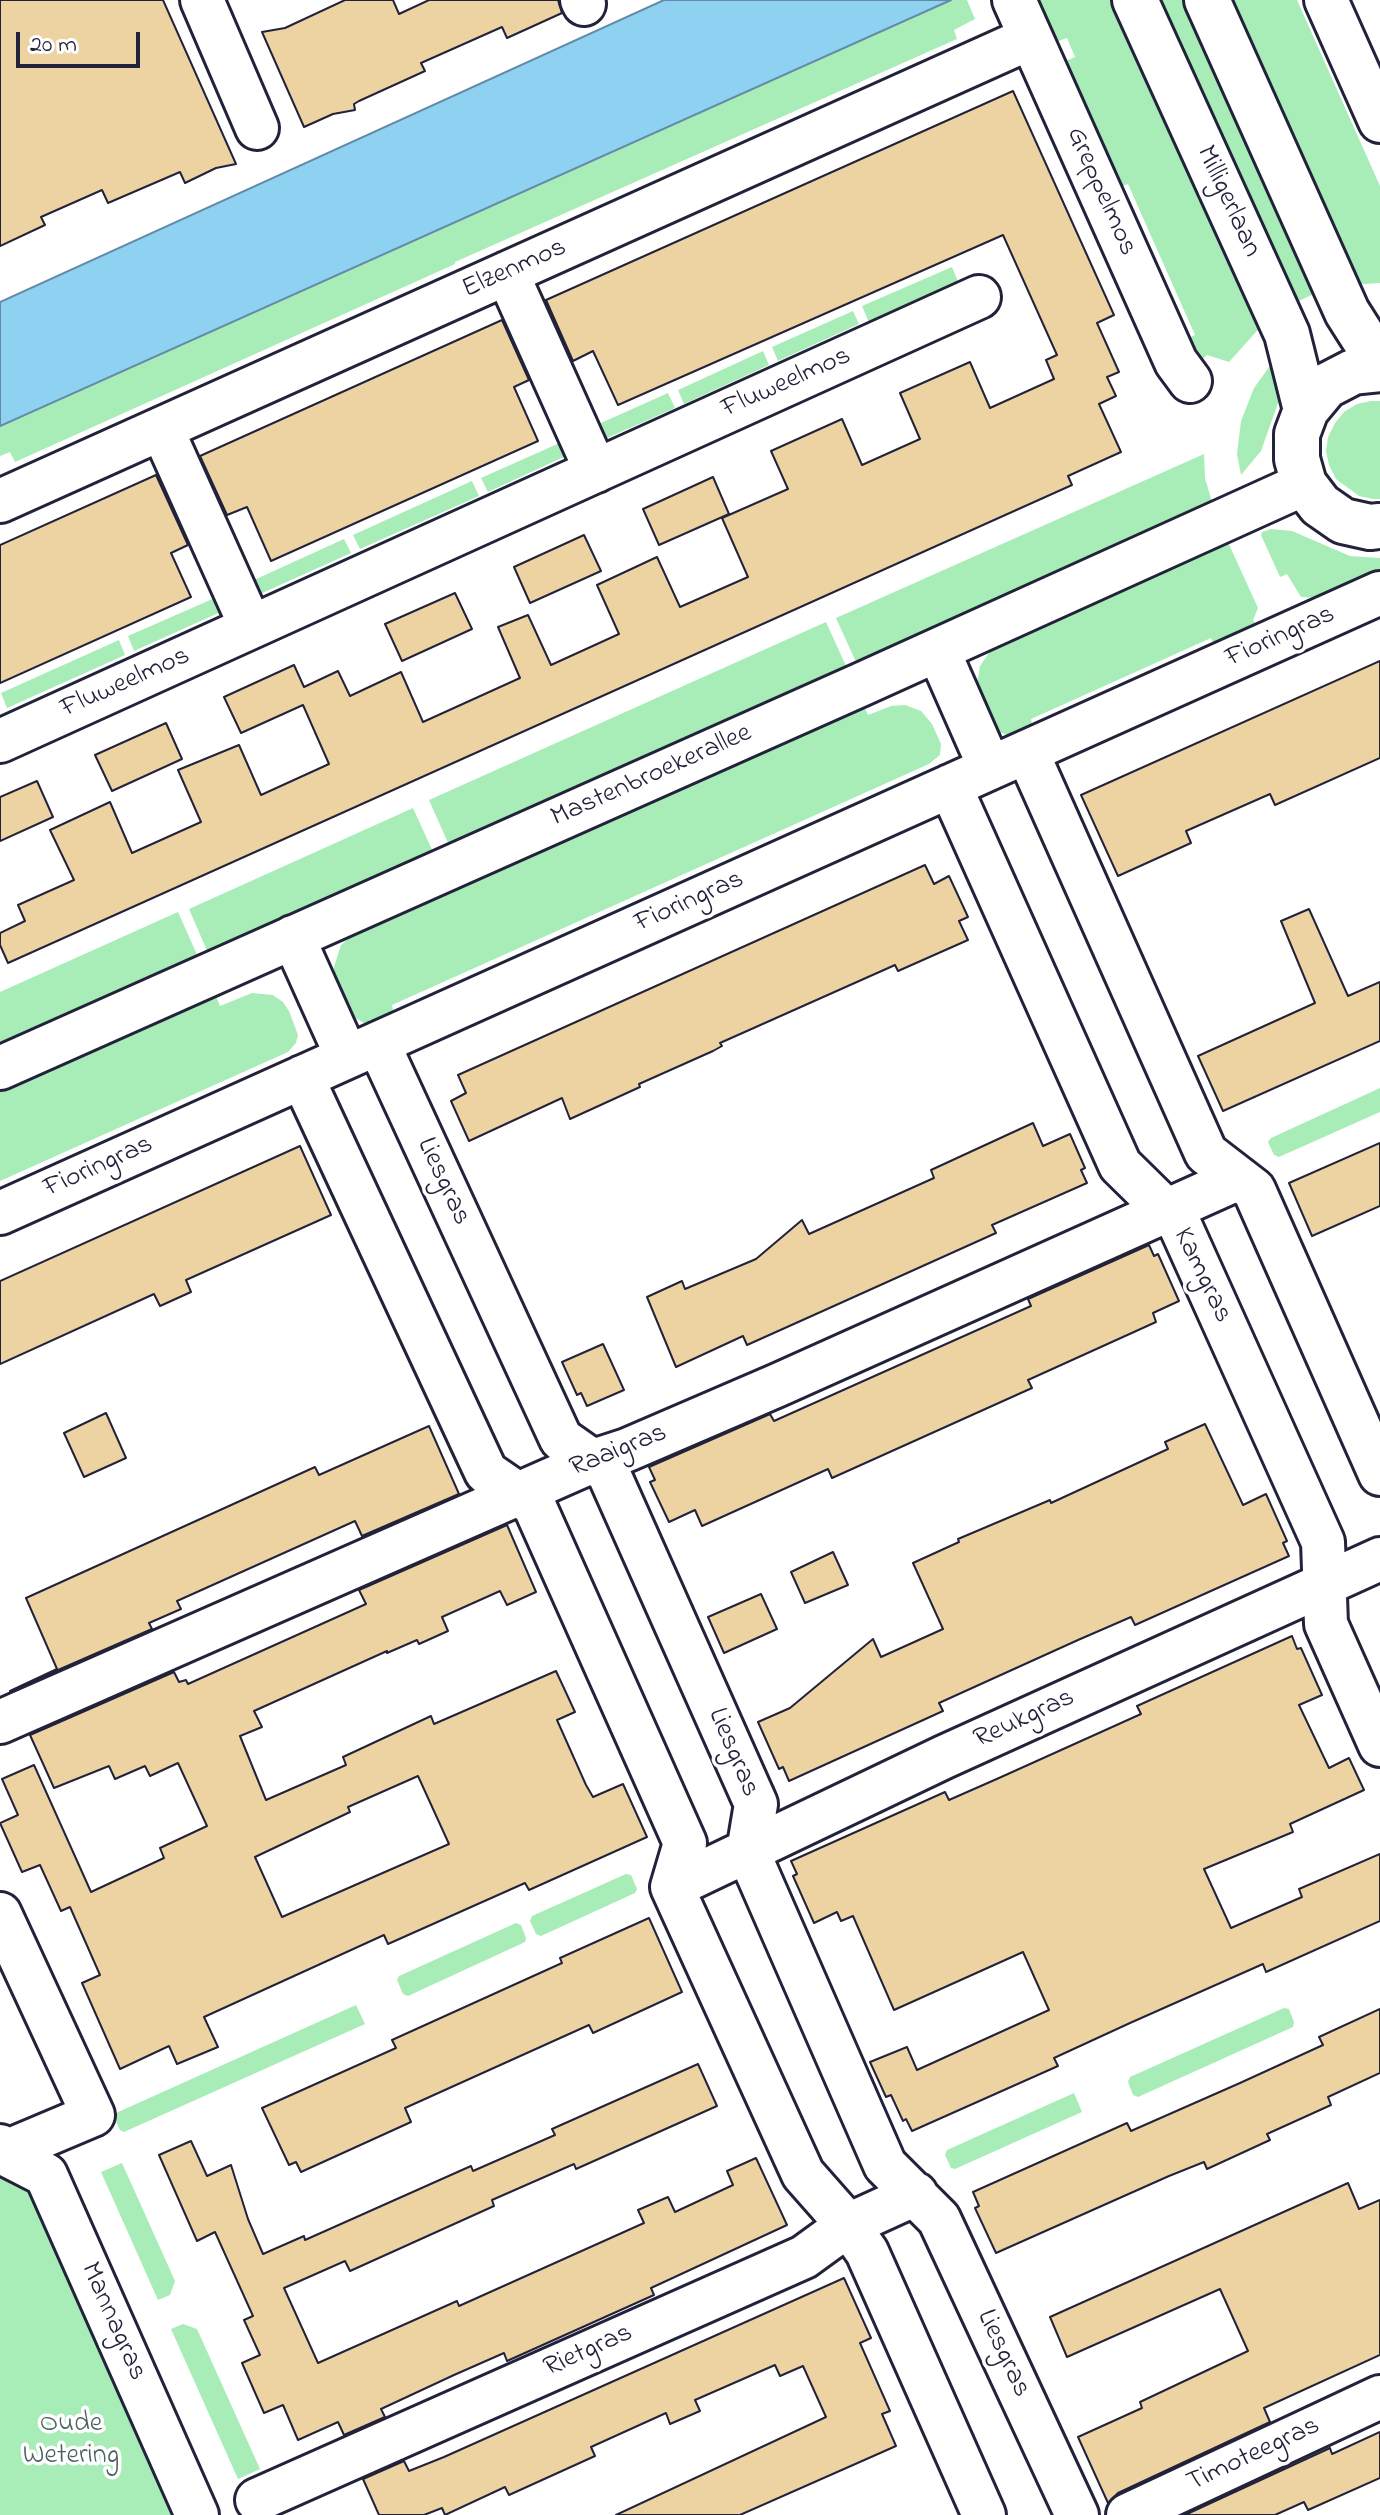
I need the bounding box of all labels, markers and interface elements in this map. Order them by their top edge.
scale bar [20,16,144,66]
text: 20 m [30,28,77,63]
street label: Greppelmos [1057,123,1143,261]
street label: Milligerlaan [1187,141,1267,263]
street label: Elzenmos [458,232,572,308]
street label: Fluweelmos [717,341,857,427]
street label: Fioringras [1221,599,1341,677]
street label: Fluweelmos [56,641,196,727]
street label: Mastenbroekerallee [547,718,757,836]
street label: Fioringras [630,864,750,942]
street label: Fioringras [39,1129,159,1207]
street label: Liesgras [407,1133,477,1231]
street label: Kamgras [1164,1223,1238,1329]
street label: Raaigras [566,1417,672,1487]
street label: Reukgras [969,1682,1081,1758]
street label: Liesgras [698,1704,766,1802]
street label: Mannagras [71,2258,153,2386]
street label: Liesgras [967,2305,1037,2403]
street label: Rietgras [540,2318,638,2386]
park label: Oude Wetering [23,2408,119,2474]
street label: Timoteegras [1182,2411,1326,2501]

